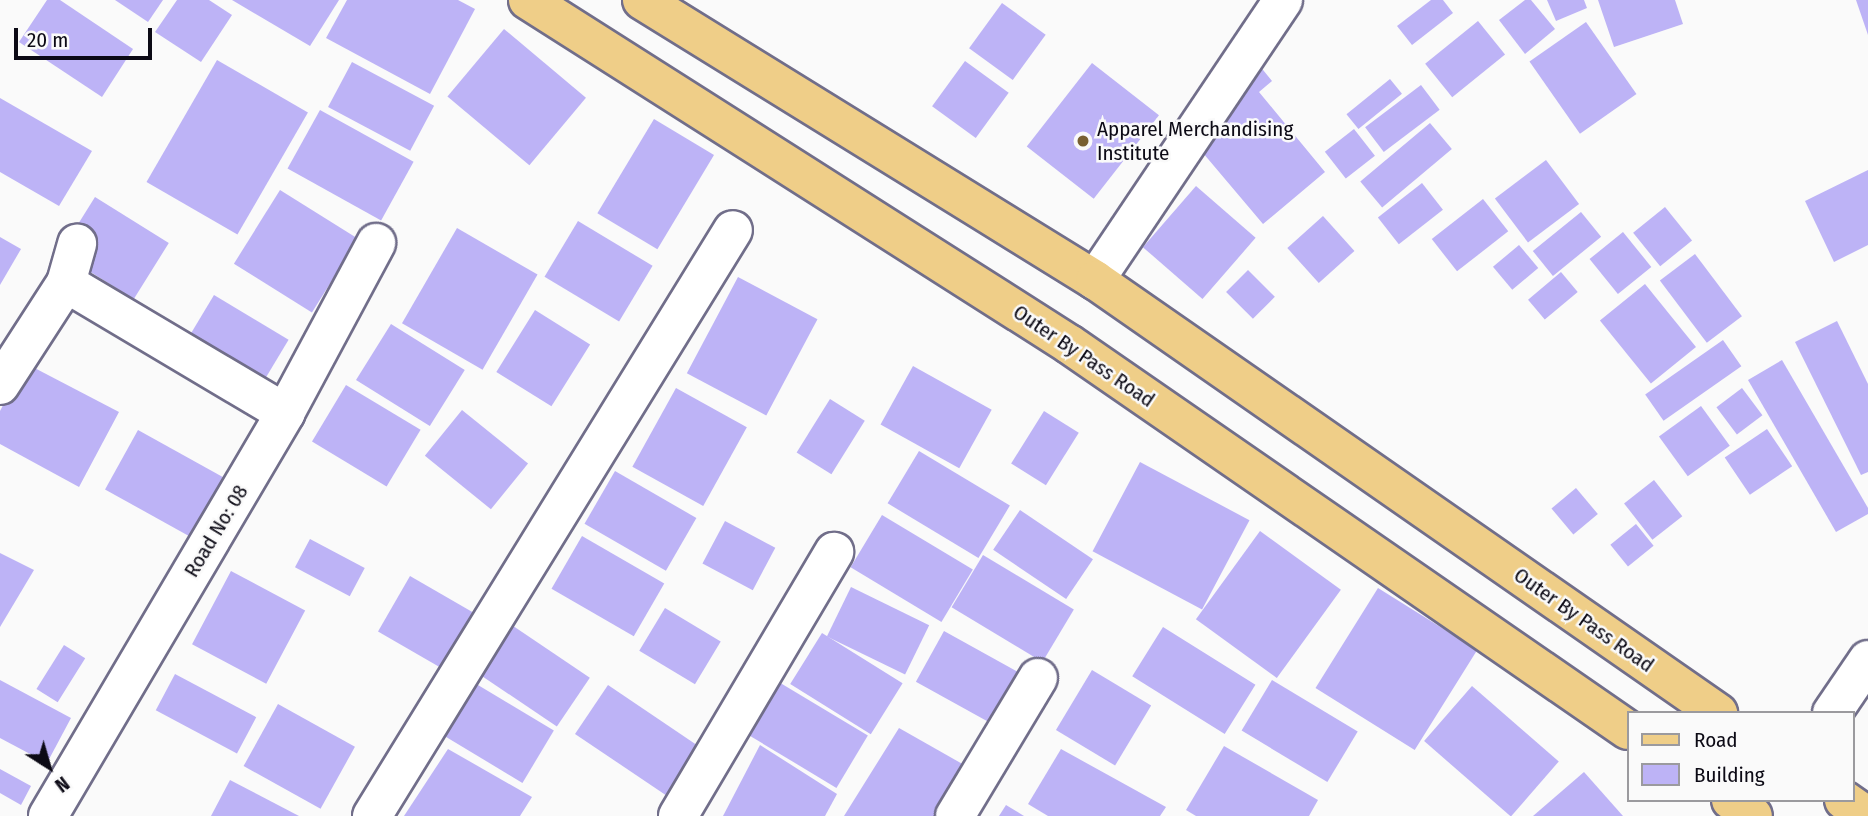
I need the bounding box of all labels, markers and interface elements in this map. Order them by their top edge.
scale bar [18,14,156,58]
text: 20 m [27,27,68,53]
place label: Apparel Merchandising Institute [1097,116,1293,166]
marker: Apparel Merchandising Institute [1075,133,1091,149]
street label: Outer By Pass Road [1008,299,1160,413]
street label: Road No: 08 [179,480,253,582]
street label: Outer By Pass Road [1509,562,1659,678]
legend [1626,711,1854,802]
text: Road [1694,727,1738,753]
north arrow [14,732,84,802]
text: Building [1694,762,1765,788]
text: N [50,772,73,797]

